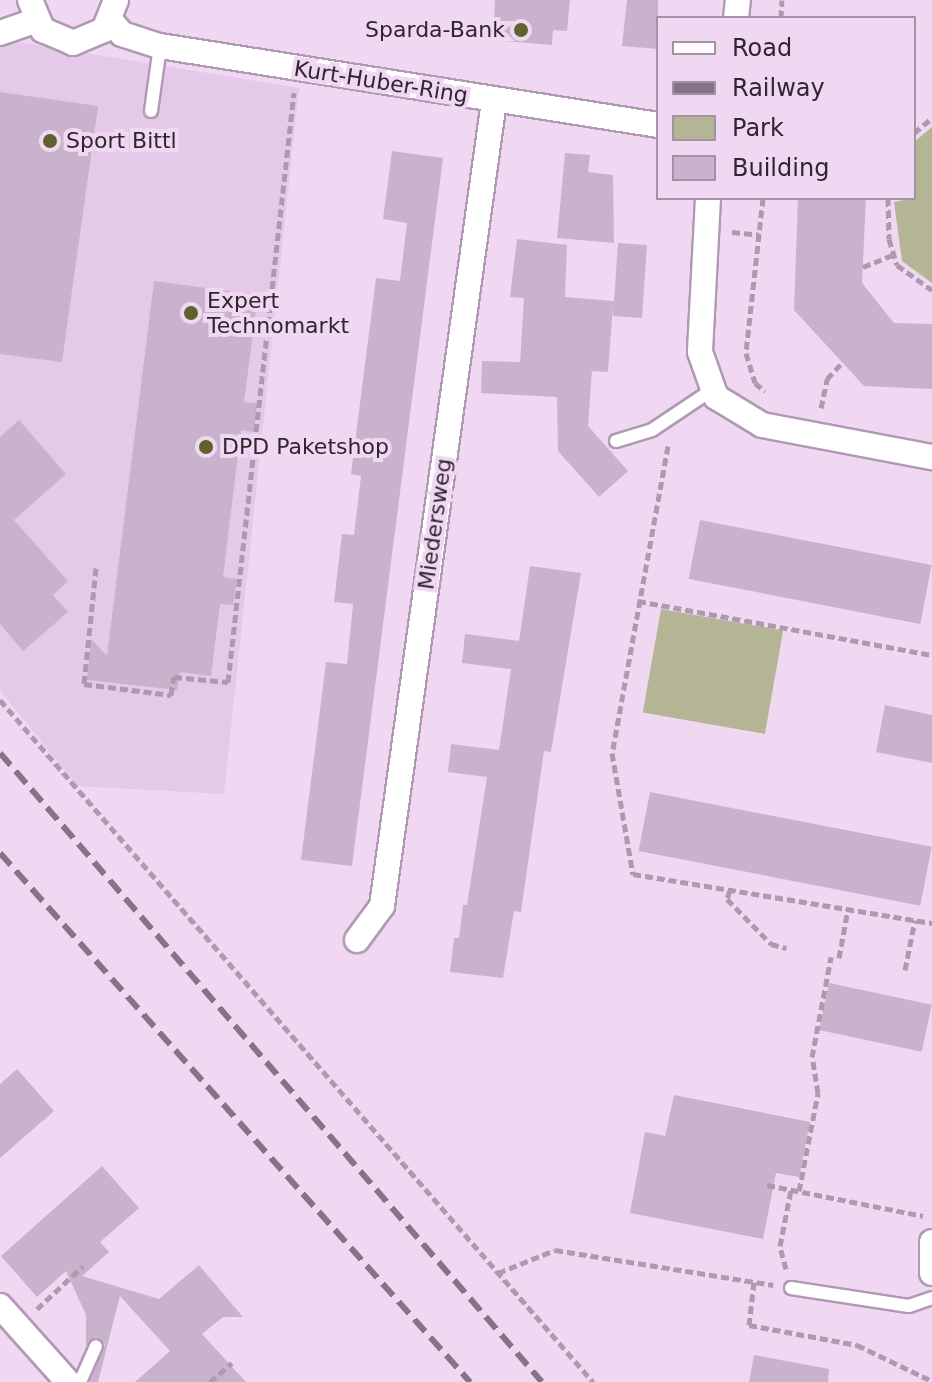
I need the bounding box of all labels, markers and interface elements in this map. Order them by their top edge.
legend [656,16,916,200]
place label: Sparda-Bank [365,17,505,43]
marker: Sparda-Bank [512,21,530,39]
text: Road [732,34,792,62]
street label: Kurt-Huber-Ring [292,55,470,109]
text: Railway [732,74,825,102]
text: Park [732,114,784,142]
place label: Sport Bittl [66,128,177,154]
marker: Sport Bittl [41,132,59,150]
text: Building [732,154,829,182]
place label: Expert Technomarkt [207,287,349,338]
marker: Expert Technomarkt [182,304,200,322]
place label: DPD Paketshop [222,434,389,460]
marker: DPD Paketshop [197,438,215,456]
street label: Miedersweg [413,457,457,591]

